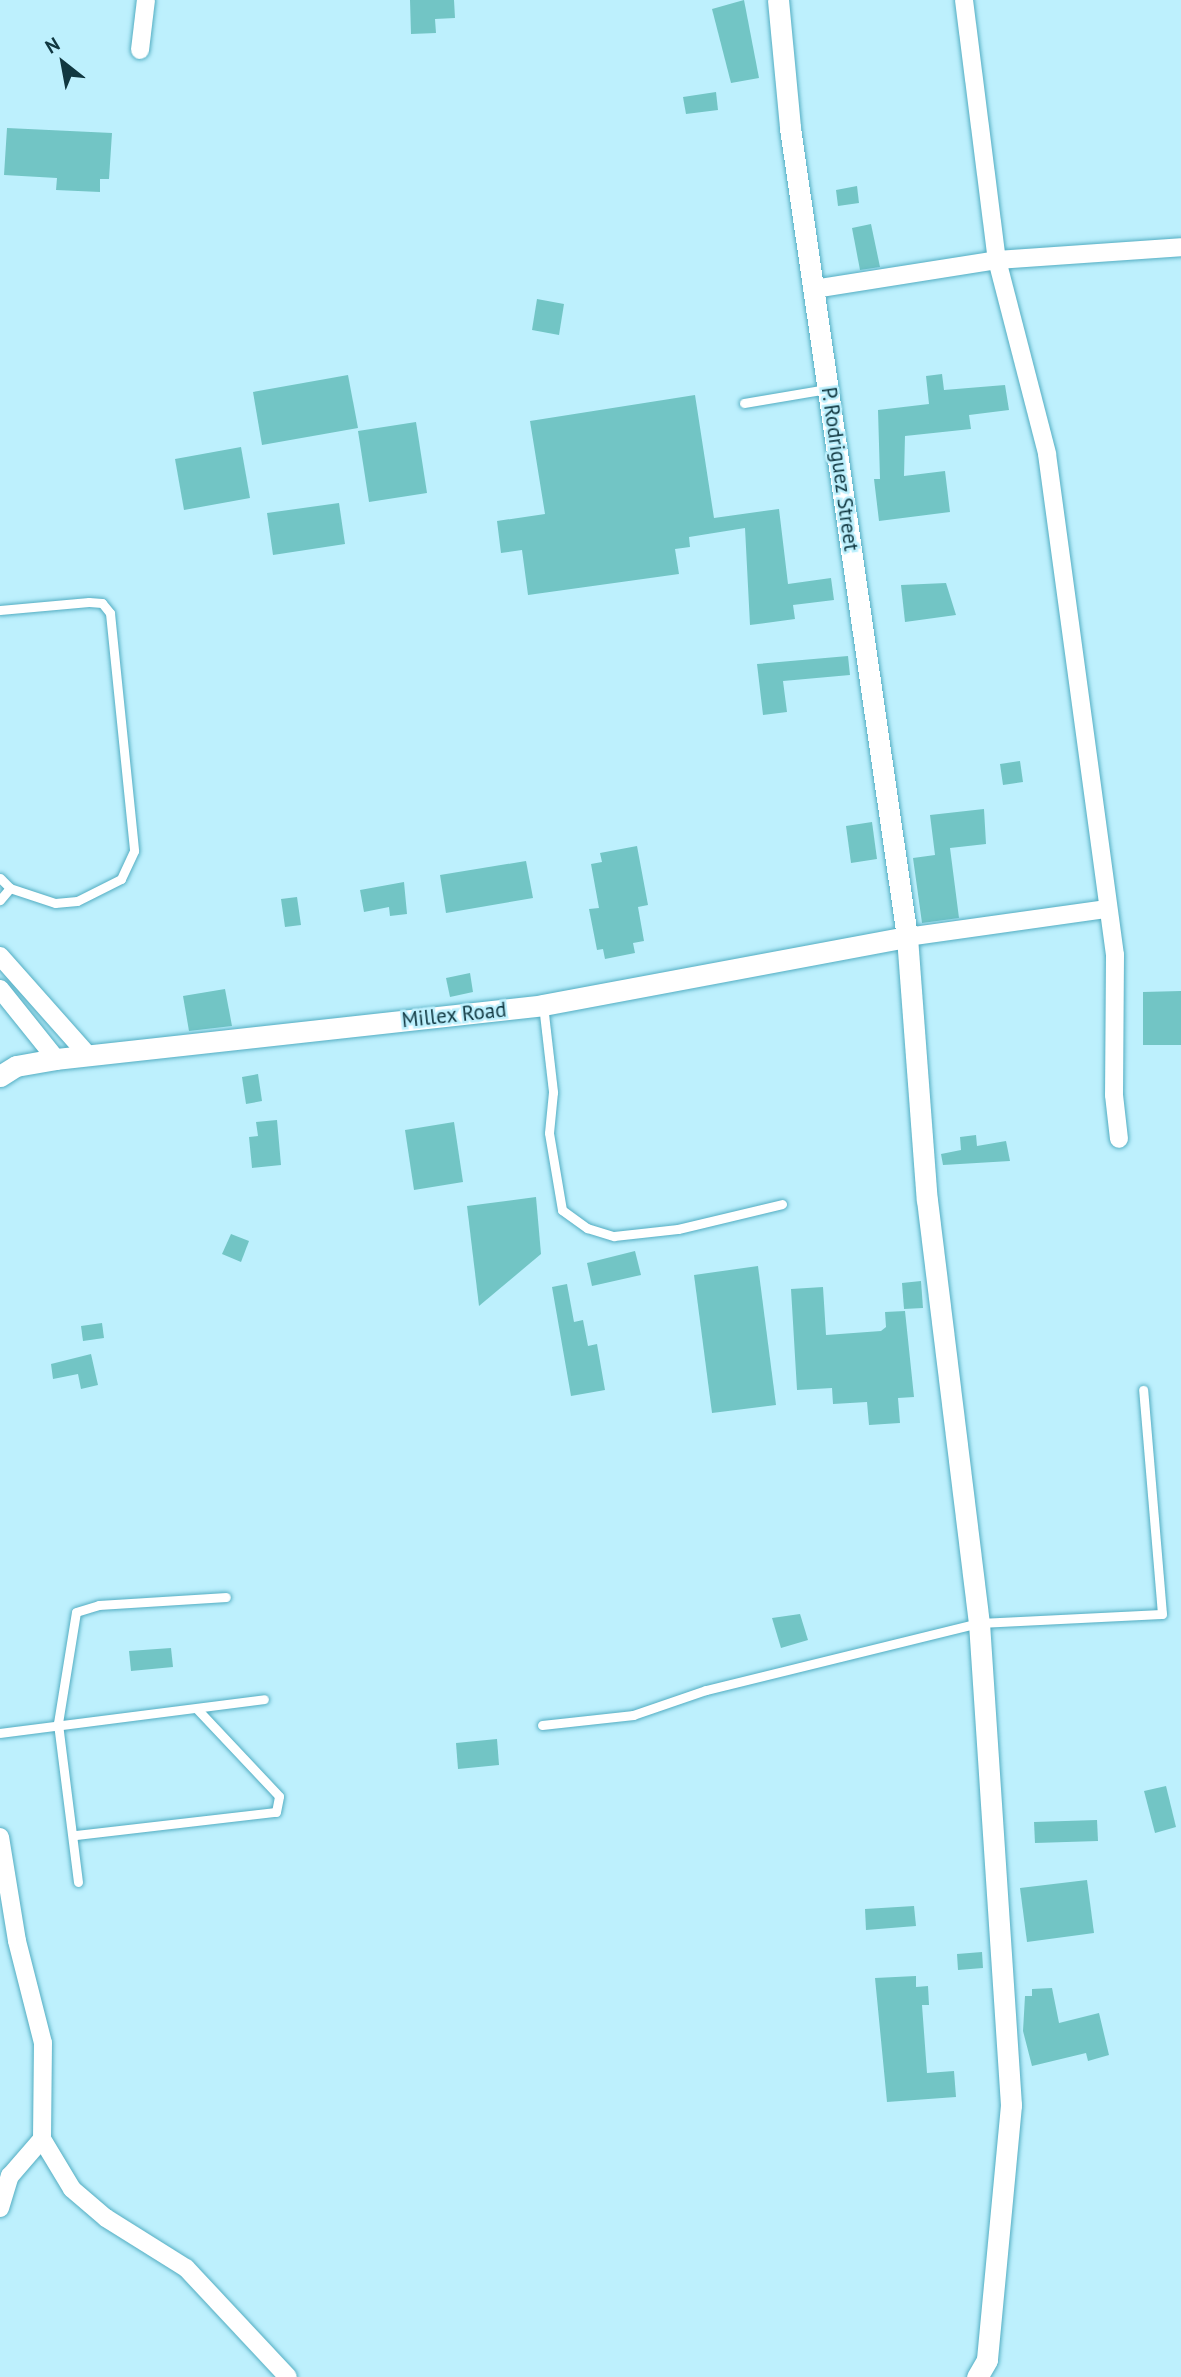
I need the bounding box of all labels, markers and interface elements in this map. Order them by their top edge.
north arrow [28,28,98,98]
text: N [41,32,64,59]
street label: P. Rodriguez Street [816,384,864,554]
street label: Millex Road [400,997,508,1033]

